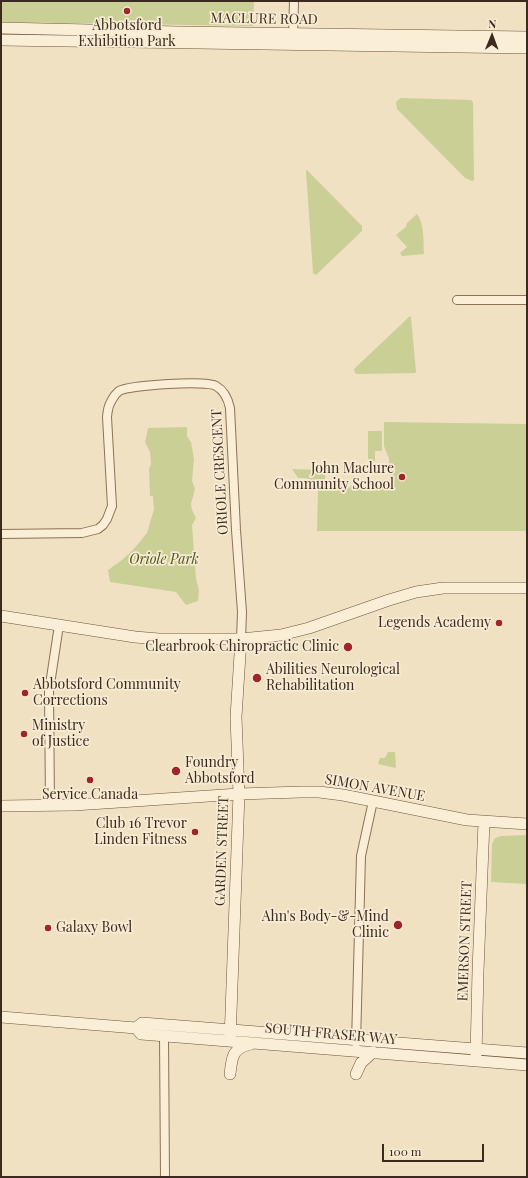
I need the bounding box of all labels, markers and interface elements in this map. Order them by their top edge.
marker: Abbotsford Exhibition Park [122,6,132,16]
street label: MACLURE ROAD [210,10,318,28]
north arrow [472,16,512,56]
text: N [488,16,496,31]
place label: Abbotsford Exhibition Park [78,18,176,50]
street label: ORIOLE CRESCENT [208,409,232,535]
place label: John Maclure Community School [274,461,394,494]
marker: John Maclure Community School [397,472,407,482]
park label: Oriole Park [129,552,199,568]
place label: Legends Academy [378,615,491,631]
marker: Legends Academy [494,618,504,628]
place label: Clearbrook Chiropractic Clinic [145,639,339,655]
marker: Clearbrook Chiropractic Clinic [342,641,354,653]
place label: Abilities Neurological Rehabilitation [266,662,400,694]
marker: Abilities Neurological Rehabilitation [251,672,263,684]
place label: Abbotsford Community Corrections [33,677,181,710]
marker: Abbotsford Community Corrections [20,688,30,698]
place label: Ministry of Justice [32,718,90,750]
marker: Ministry of Justice [19,729,29,739]
place label: Foundry Abbotsford [185,755,255,788]
marker: Foundry Abbotsford [170,765,182,777]
street label: SIMON AVENUE [324,771,426,805]
marker: Service Canada [85,775,95,785]
place label: Service Canada [42,787,138,803]
street label: GARDEN STREET [212,796,232,906]
place label: Club 16 Trevor Linden Fitness [94,816,187,848]
marker: Club 16 Trevor Linden Fitness [190,827,200,837]
street label: EMERSON STREET [455,880,475,1002]
place label: Ahn's Body-&-Mind Clinic [262,909,389,942]
marker: Ahn's Body-&-Mind Clinic [392,919,404,931]
place label: Galaxy Bowl [56,920,132,936]
marker: Galaxy Bowl [43,923,53,933]
street label: SOUTH FRASER WAY [264,1020,398,1048]
scale bar [384,1136,486,1162]
text: 100 m [389,1143,421,1159]

